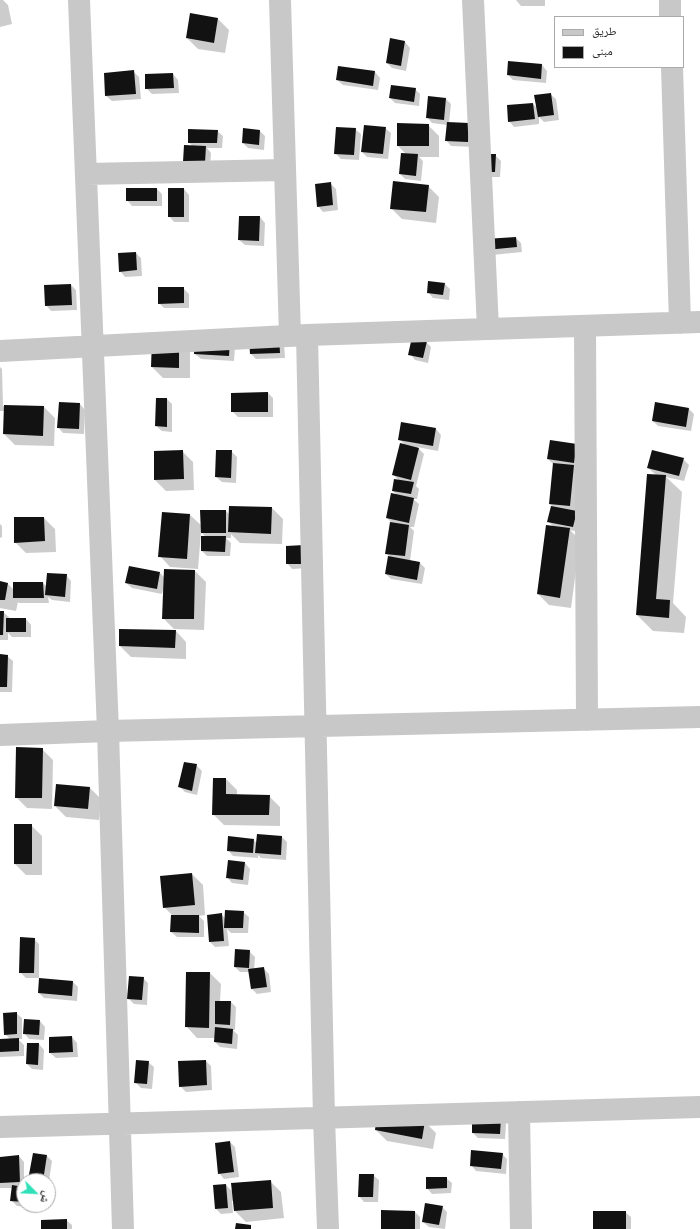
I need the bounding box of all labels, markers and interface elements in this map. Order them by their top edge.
legend [554,16,684,68]
text: طريق [592,23,617,39]
text: مبنى [592,43,613,59]
north arrow [16,1173,56,1213]
text: ش [37,1189,55,1206]

